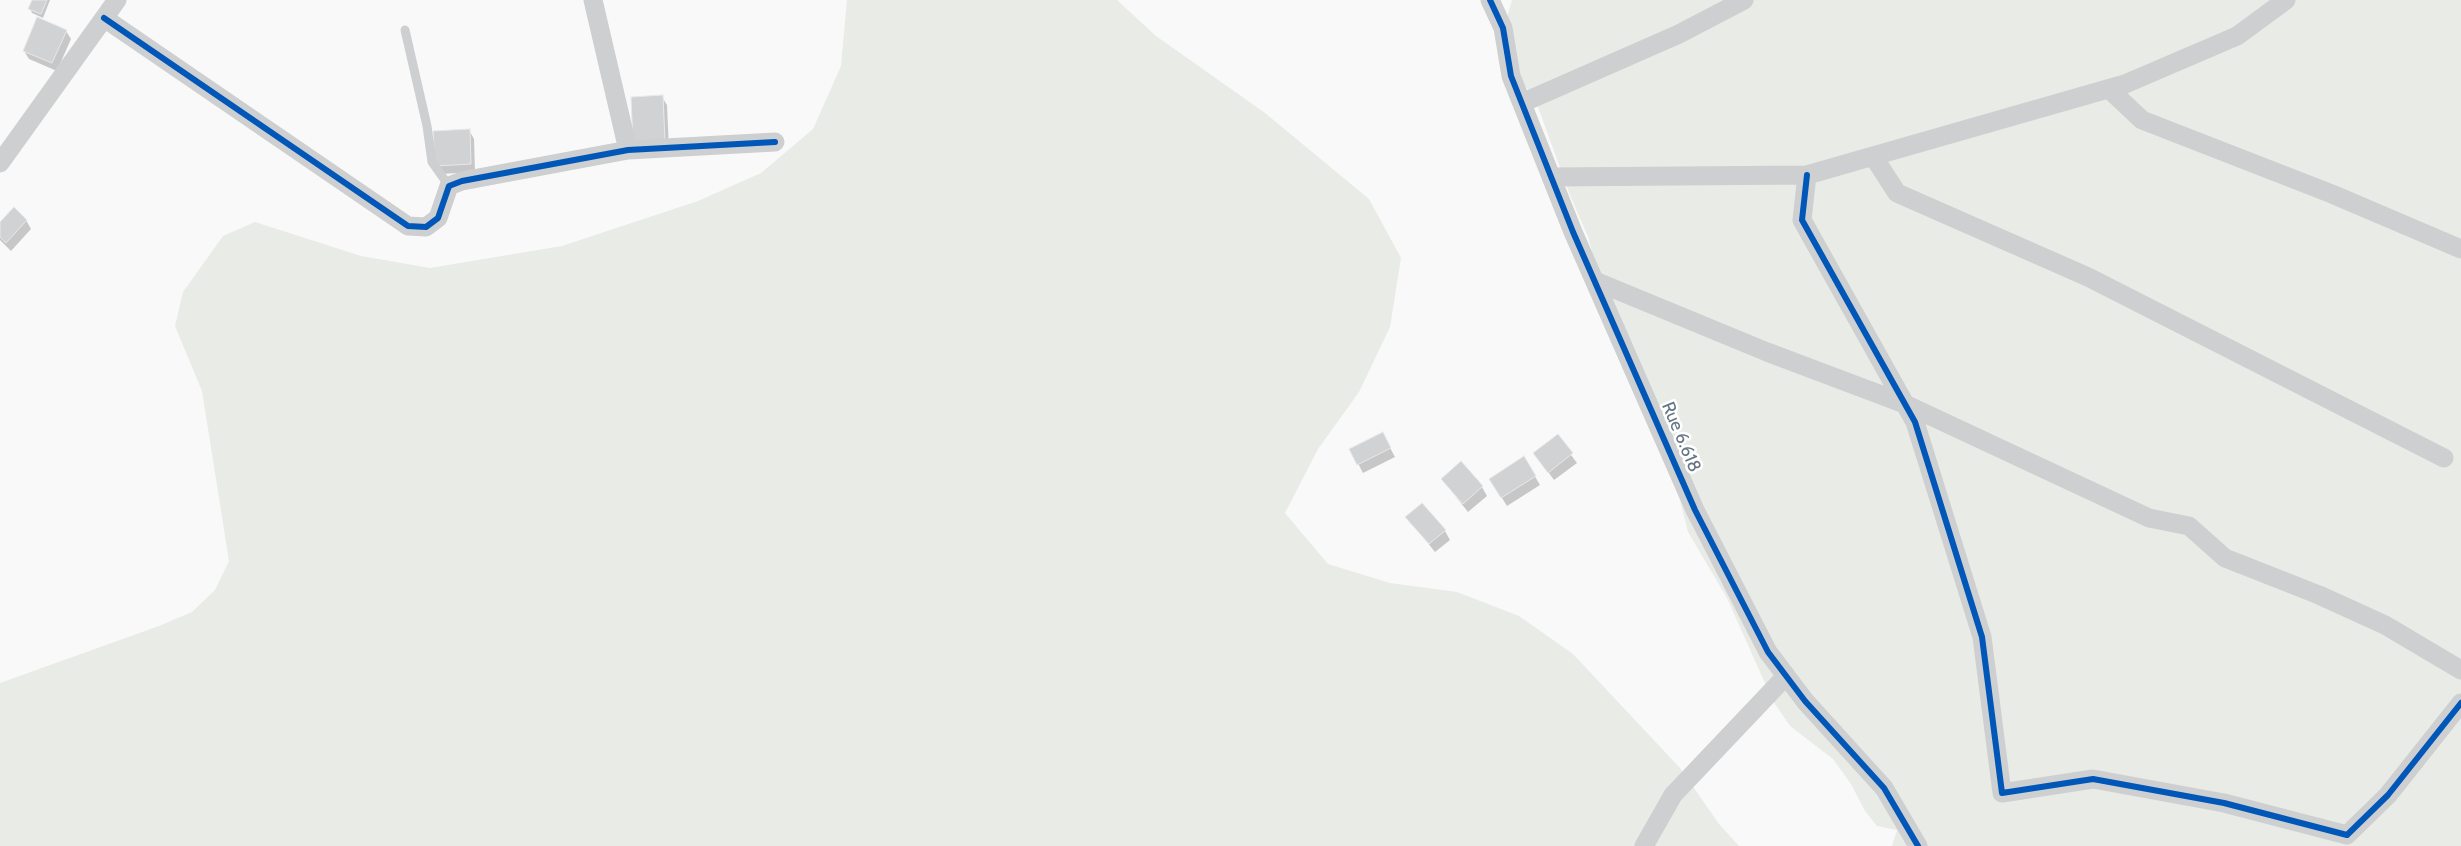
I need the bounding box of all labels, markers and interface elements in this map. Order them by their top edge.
street label: Rue 6.618 [1657,399,1705,475]

